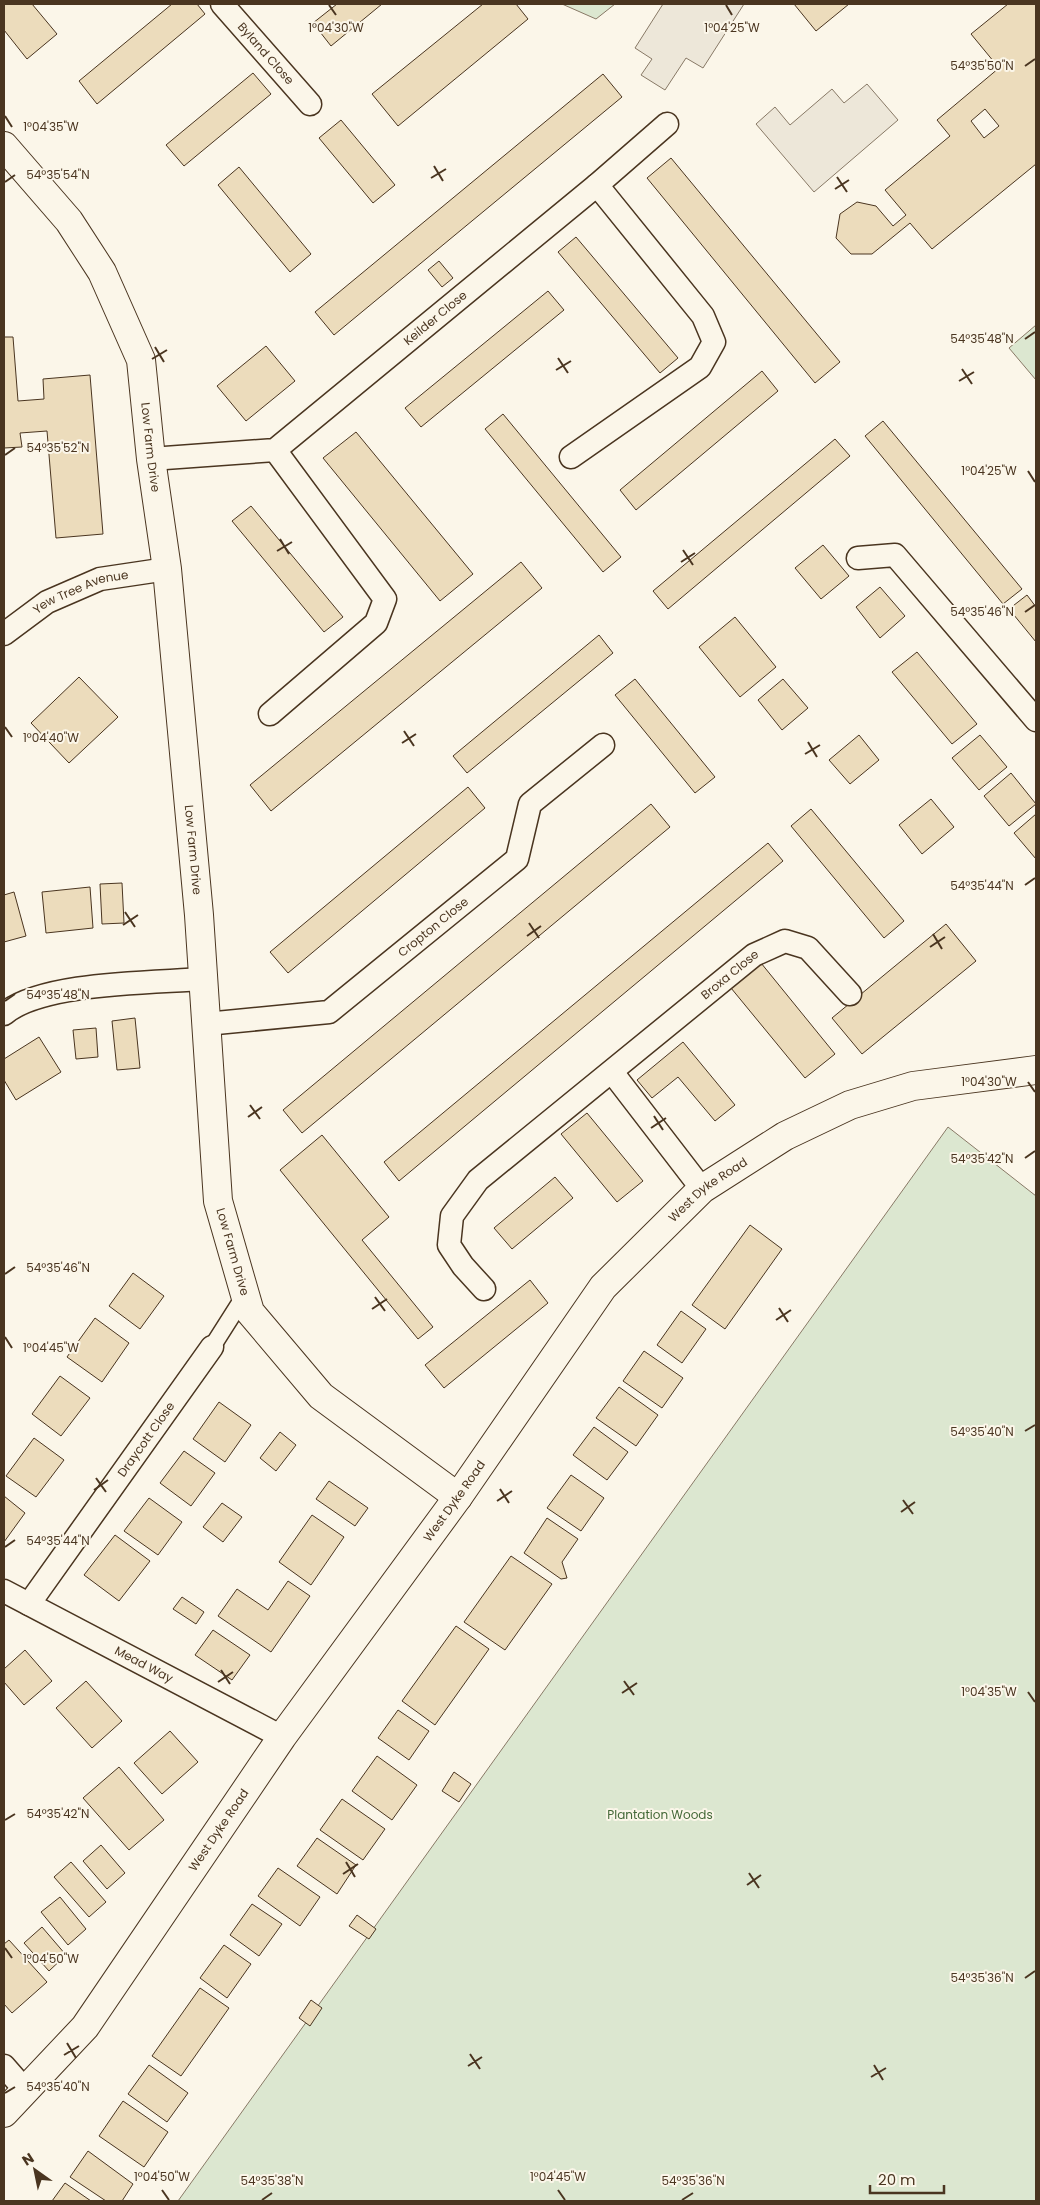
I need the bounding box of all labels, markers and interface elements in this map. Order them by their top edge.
street label: Byland Close [234,18,298,88]
text: 1°04'30"W [308,19,364,36]
text: 1°04'25"W [704,19,760,36]
text: 54°35'50"N [950,57,1014,74]
text: 1°04'35"W [23,118,79,135]
text: 54°35'54"N [26,166,90,183]
street label: Keilder Close [400,286,470,349]
text: 54°35'48"N [950,330,1014,347]
street label: Low Farm Drive [137,401,165,493]
text: 54°35'52"N [27,439,89,456]
text: 1°04'25"W [961,462,1017,479]
street label: Yew Tree Avenue [29,566,129,618]
text: 54°35'46"N [950,603,1014,620]
text: 1°04'40"W [23,729,79,746]
street label: Low Farm Drive [181,804,206,896]
text: 54°35'44"N [950,877,1014,894]
street label: Cropton Close [394,893,472,961]
street label: Broxa Close [697,945,761,1003]
text: 54°35'48"N [26,986,90,1003]
text: 1°04'30"W [961,1073,1017,1090]
text: 54°35'42"N [951,1150,1013,1167]
street label: West Dyke Road [664,1153,750,1226]
street label: Low Farm Drive [212,1206,254,1298]
text: 54°35'46"N [26,1259,90,1276]
text: 1°04'45"W [23,1339,79,1356]
street label: Draycott Close [113,1398,178,1480]
text: 54°35'40"N [950,1423,1014,1440]
street label: West Dyke Road [419,1457,489,1545]
text: 54°35'44"N [26,1532,90,1549]
street label: Mead Way [112,1642,177,1687]
text: 1°04'35"W [961,1683,1017,1700]
street label: West Dyke Road [184,1785,252,1875]
text: 54°35'42"N [27,1805,89,1822]
park label: Plantation Woods [607,1806,713,1823]
text: 1°04'50"W [23,1950,79,1967]
text: 54°35'36"N [950,1969,1014,1986]
text: 54°35'40"N [26,2078,90,2095]
north arrow [10,2145,60,2195]
text: N [18,2148,38,2170]
scale bar [870,2162,944,2194]
text: 1°04'50"W [134,2168,190,2185]
text: 1°04'45"W [530,2168,586,2185]
text: 20 m [878,2169,916,2190]
text: 54°35'38"N [240,2172,304,2189]
text: 54°35'36"N [661,2172,725,2189]

